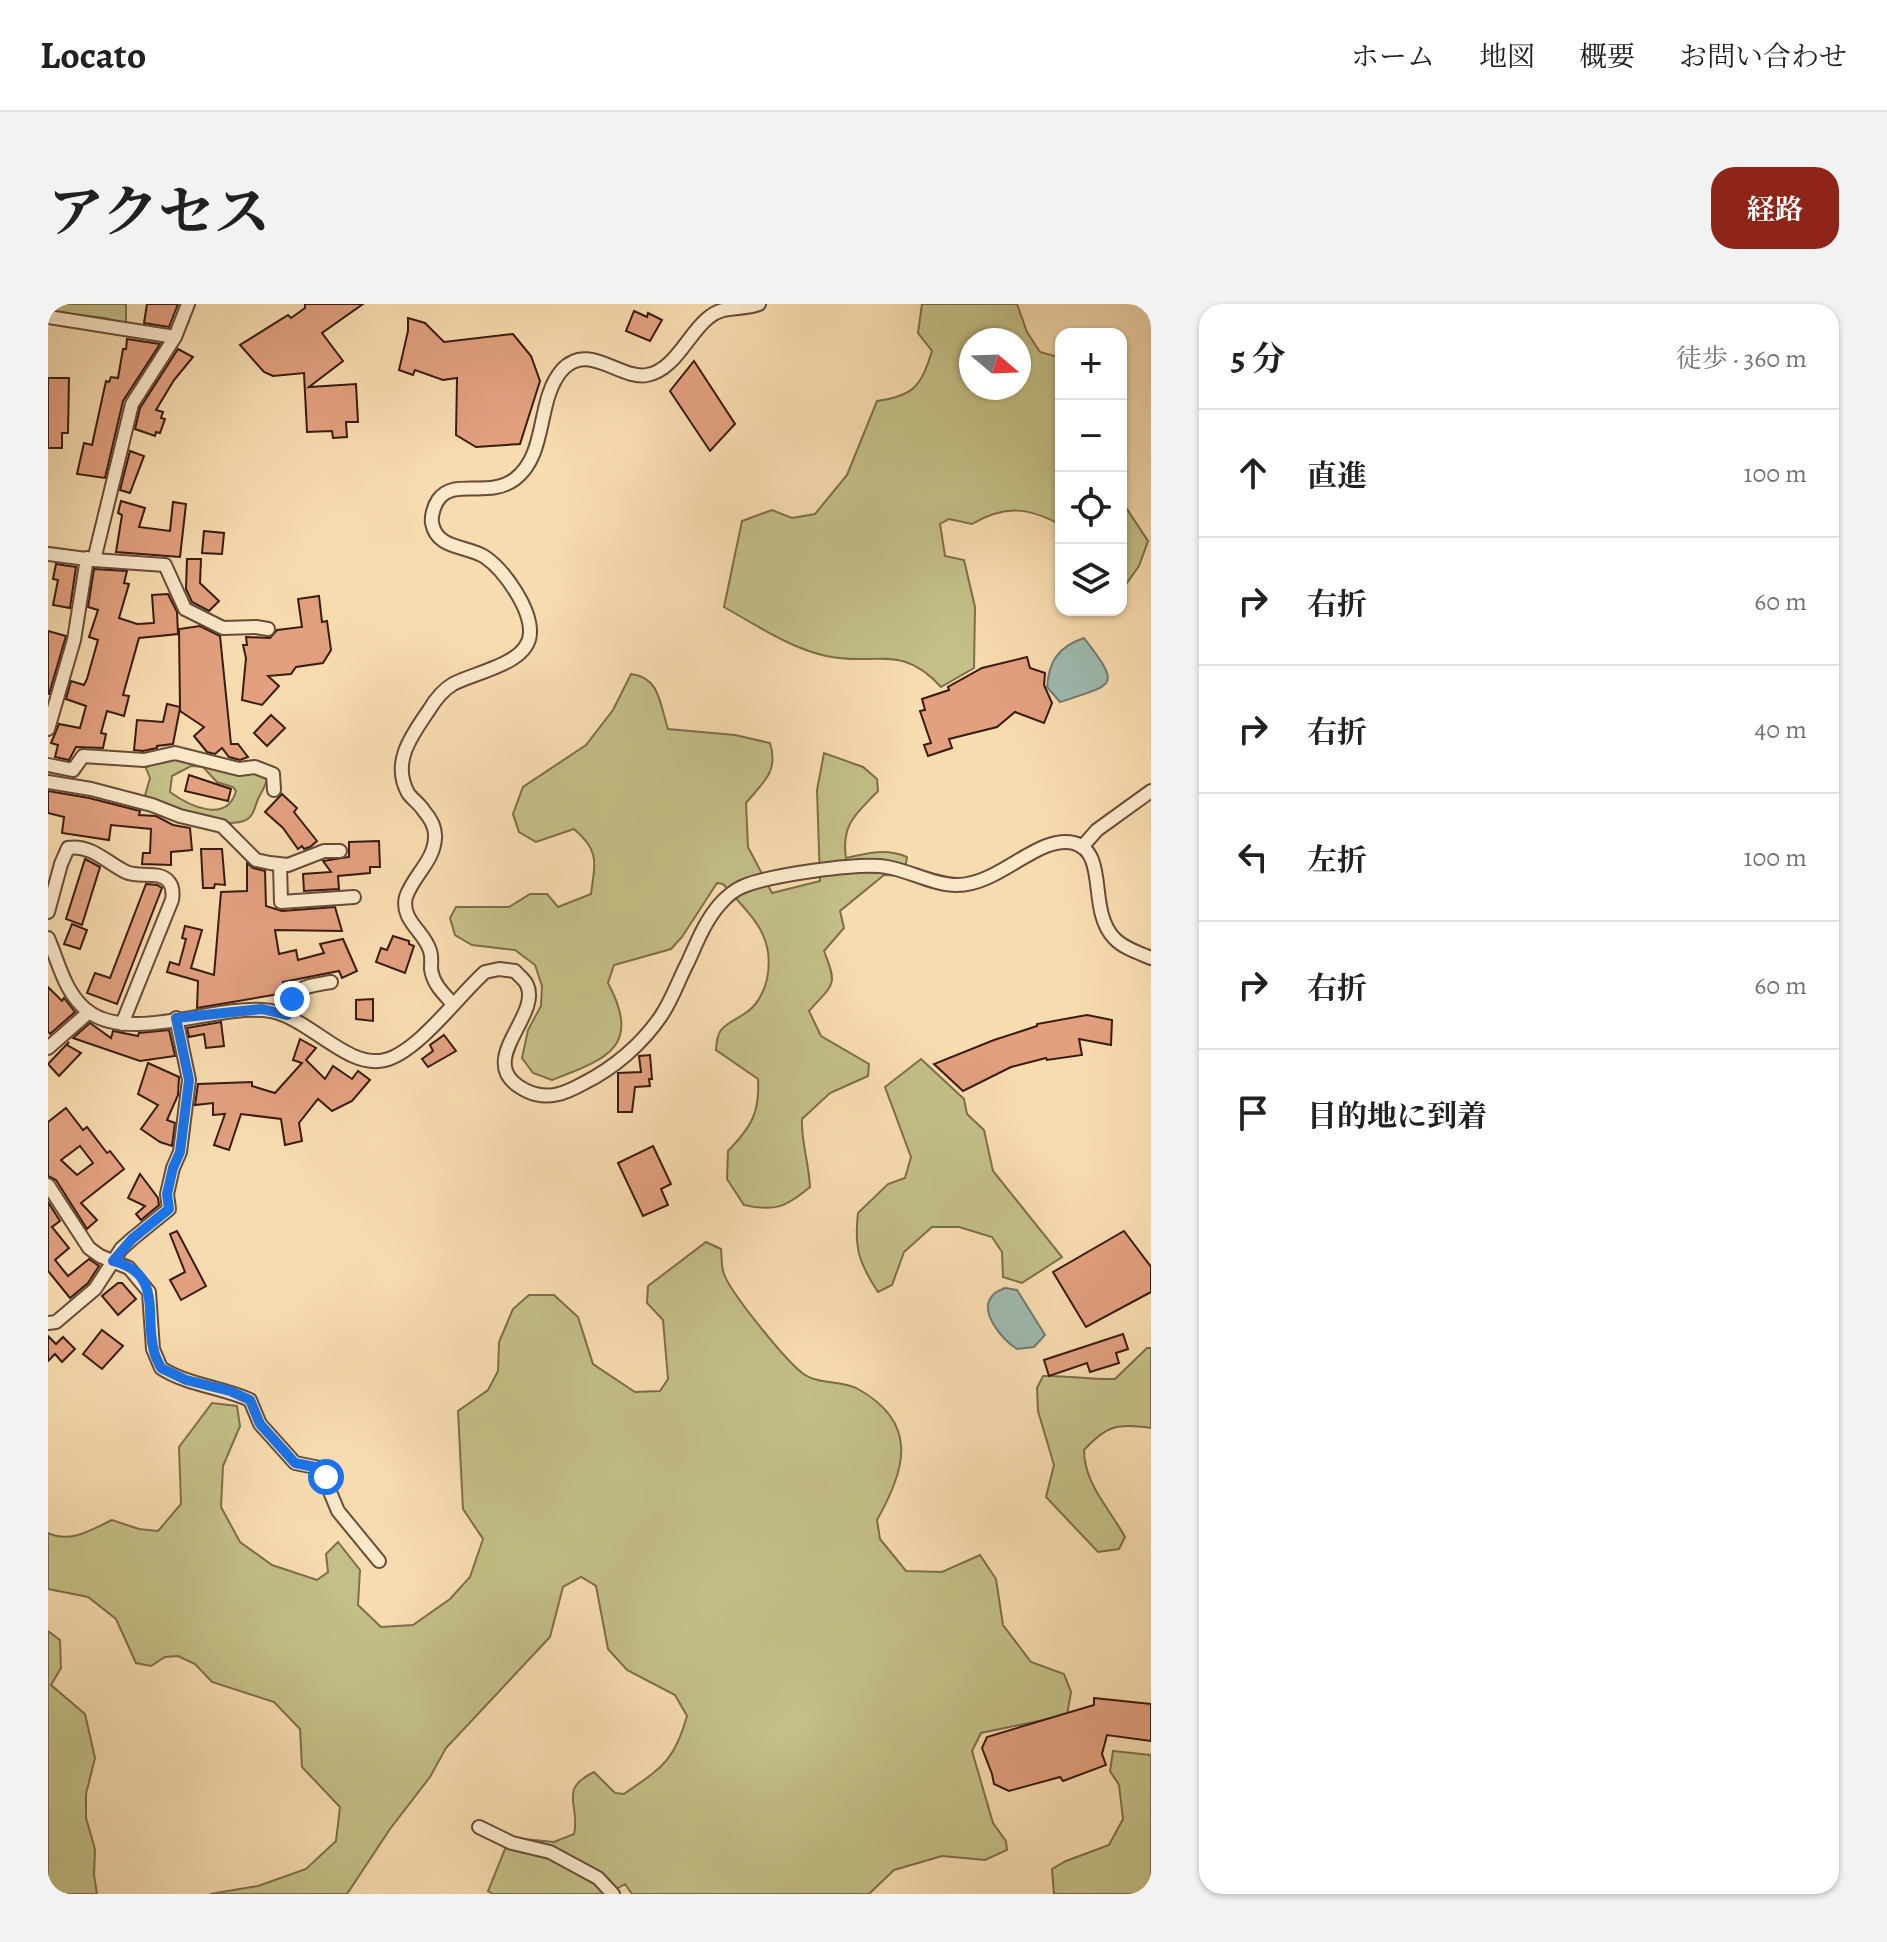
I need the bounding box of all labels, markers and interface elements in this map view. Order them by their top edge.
text: Locato [40,29,146,81]
text: ホーム [1351,38,1435,76]
text: 地図 [1479,38,1535,76]
text: 概要 [1579,38,1635,76]
text: お問い合わせ [1679,38,1847,76]
button: 経路 [1711,167,1839,249]
text: アクセス [48,174,270,250]
north arrow [959,328,1031,400]
map controls [1055,328,1127,616]
button: + [1055,328,1127,400]
text: 5 分 [1231,335,1285,382]
text: 徒歩 · 360 m [1676,341,1807,376]
button: − [1055,400,1127,472]
icon: ahead [1231,451,1275,495]
text: 直進 [1307,456,1367,496]
text: 100 m [1744,456,1807,491]
button: locate [1055,472,1127,544]
button: layers [1055,544,1127,616]
icon: right [1231,579,1275,623]
text: 右折 [1307,584,1367,624]
text: 60 m [1754,584,1807,619]
icon: right [1231,707,1275,751]
text: 右折 [1307,712,1367,752]
text: 40 m [1755,712,1807,747]
icon: left [1231,835,1275,879]
text: 左折 [1307,840,1367,880]
text: 100 m [1744,840,1807,875]
icon: right [1231,963,1275,1007]
text: 右折 [1307,968,1367,1008]
text: 60 m [1754,968,1807,1003]
route end [274,981,310,1017]
icon: arrive [1231,1091,1275,1135]
text: 目的地に到着 [1307,1096,1487,1136]
route start [308,1459,344,1495]

